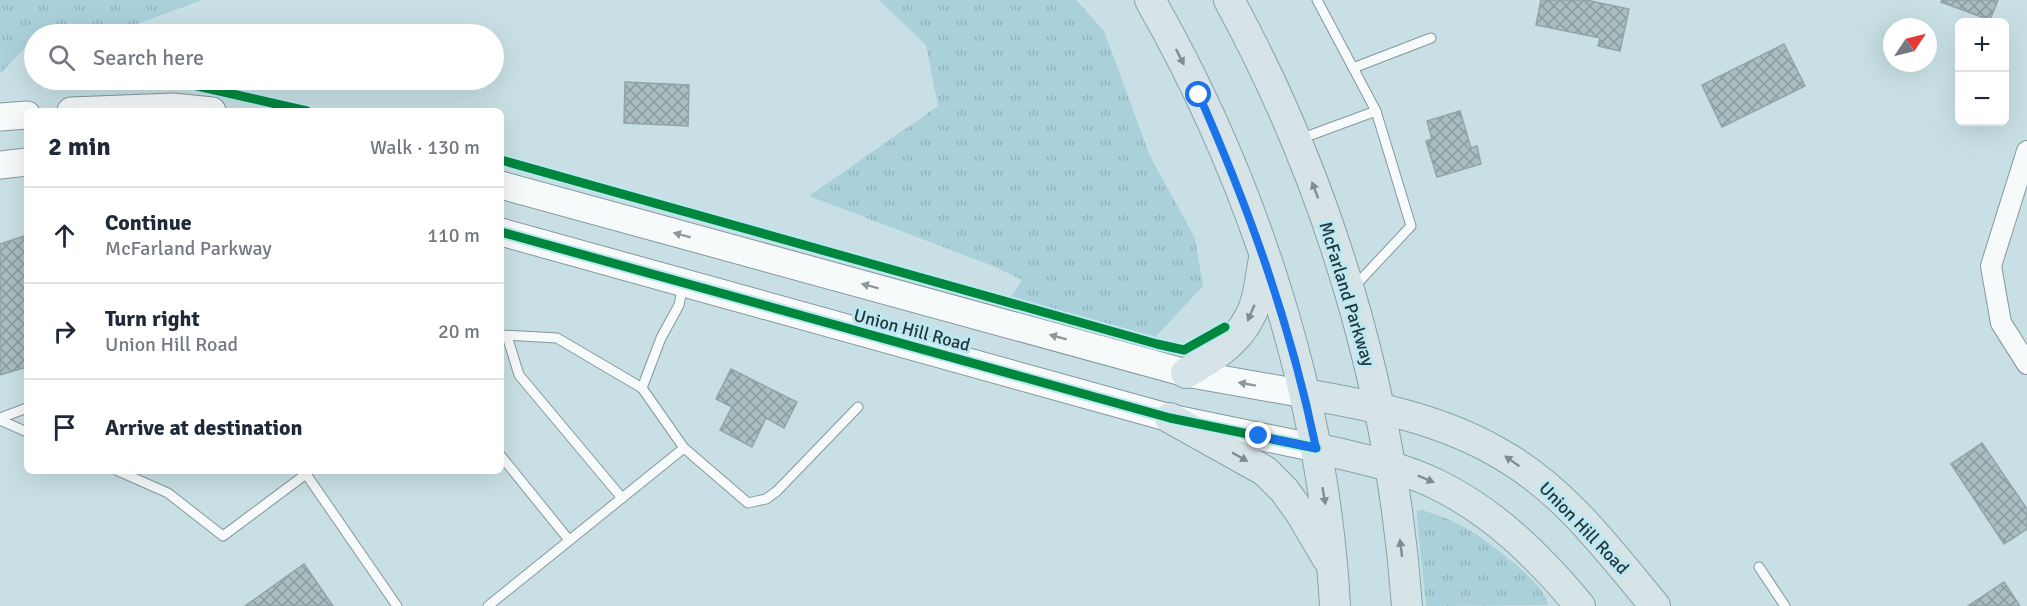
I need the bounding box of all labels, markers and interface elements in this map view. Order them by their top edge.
north arrow [1883,18,1937,72]
map controls [1955,18,2009,126]
button: + [1955,18,2009,72]
search box [24,24,504,90]
icon: search [45,41,78,74]
text: Search here [93,44,204,71]
one-way arrow [1175,49,1185,66]
button: − [1955,72,2009,126]
route start [1185,81,1211,107]
text: 2 min [48,131,111,163]
text: Walk · 130 m [370,135,480,160]
one-way arrow [1310,181,1320,199]
text: Continue [105,209,192,236]
icon: ahead [48,219,81,252]
street label: McFarland Parkway [1315,219,1380,370]
text: 110 m [427,223,480,248]
one-way arrow [672,229,691,239]
text: McFarland Parkway [105,236,272,261]
one-way arrow [861,281,879,290]
street label: Union Hill Road [851,304,973,356]
one-way arrow [1246,304,1256,322]
text: Turn right [105,305,200,332]
icon: right [48,315,81,348]
text: 20 m [438,319,480,344]
text: Union Hill Road [105,332,238,357]
one-way arrow [1049,332,1067,342]
one-way arrow [1237,379,1256,388]
icon: arrive [48,411,81,444]
text: Arrive at destination [105,414,302,441]
route end [1245,422,1271,448]
one-way arrow [1231,452,1248,462]
one-way arrow [1504,455,1520,467]
one-way arrow [1417,474,1435,484]
street label: Union Hill Road [1534,477,1634,579]
one-way arrow [1320,487,1329,506]
one-way arrow [1396,538,1406,557]

